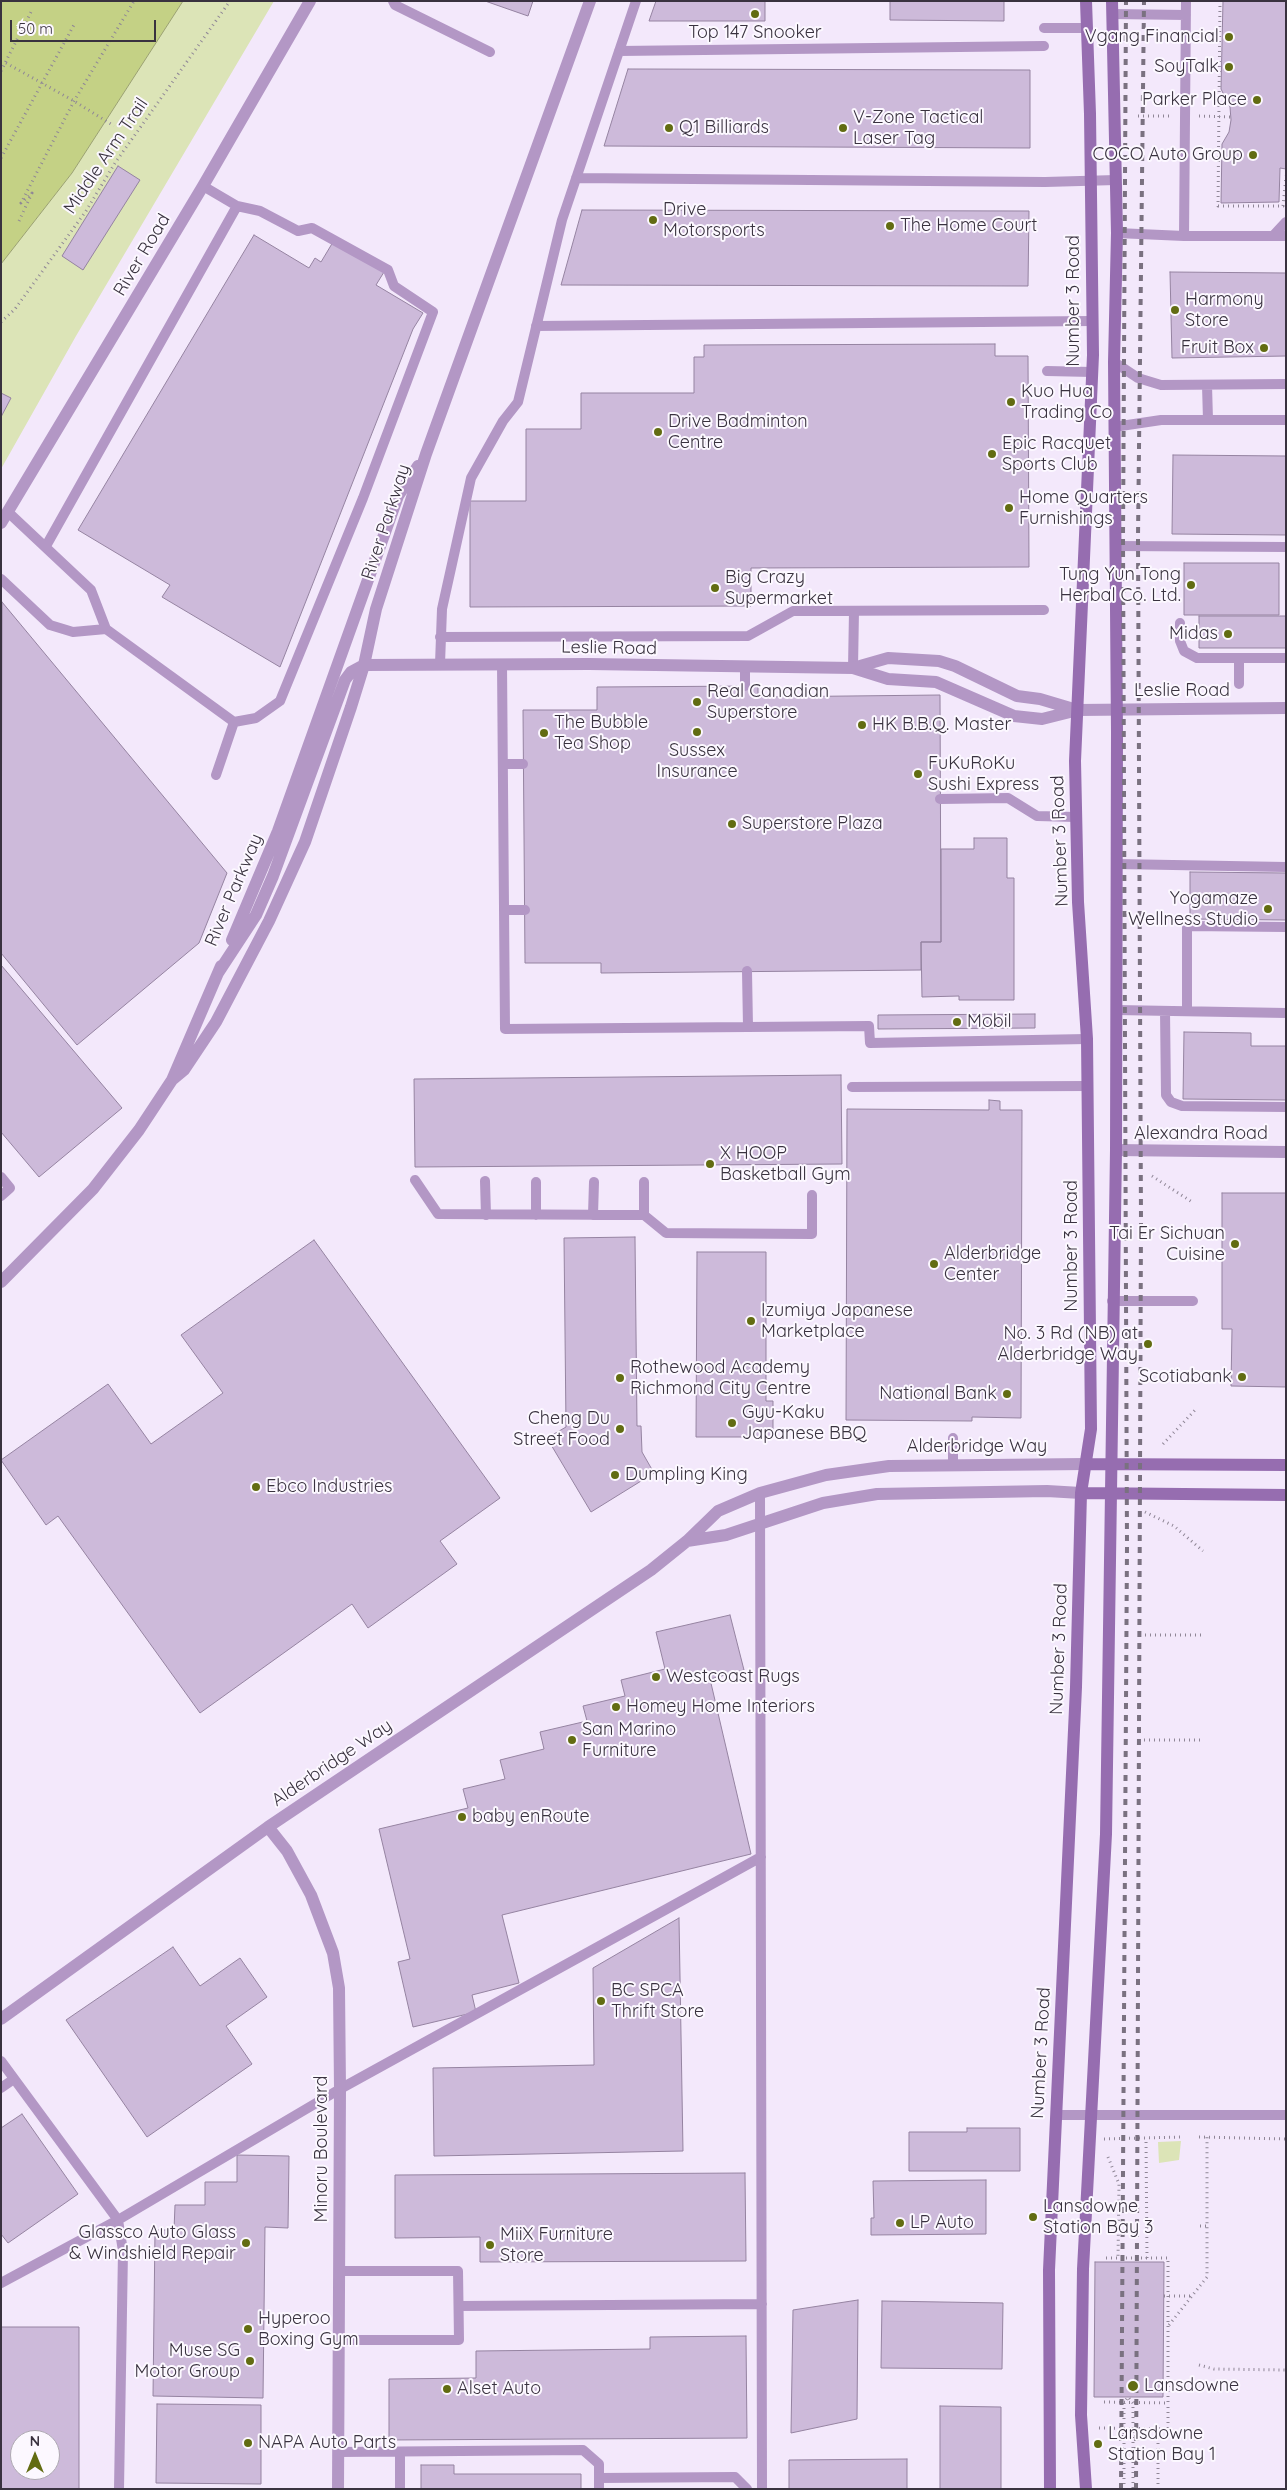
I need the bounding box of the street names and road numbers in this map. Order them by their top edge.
street label: Middle Arm Trail [59,94,153,218]
street label: River Road [109,210,175,300]
street label: Number 3 Road [1063,235,1085,367]
street label: River Parkway [357,462,415,582]
street label: Leslie Road [561,636,657,660]
street label: Leslie Road [1134,680,1230,702]
street label: Number 3 Road [1047,775,1073,907]
street label: River Parkway [201,830,267,950]
street label: Alexandra Road [1134,1123,1268,1145]
street label: Number 3 Road [1061,1180,1083,1312]
street label: Alderbridge Way [907,1436,1047,1458]
street label: Number 3 Road [1046,1583,1072,1715]
street label: Alderbridge Way [268,1715,396,1811]
street label: Number 3 Road [1027,1987,1055,2119]
street label: Minoru Boulevard [311,2076,333,2222]

